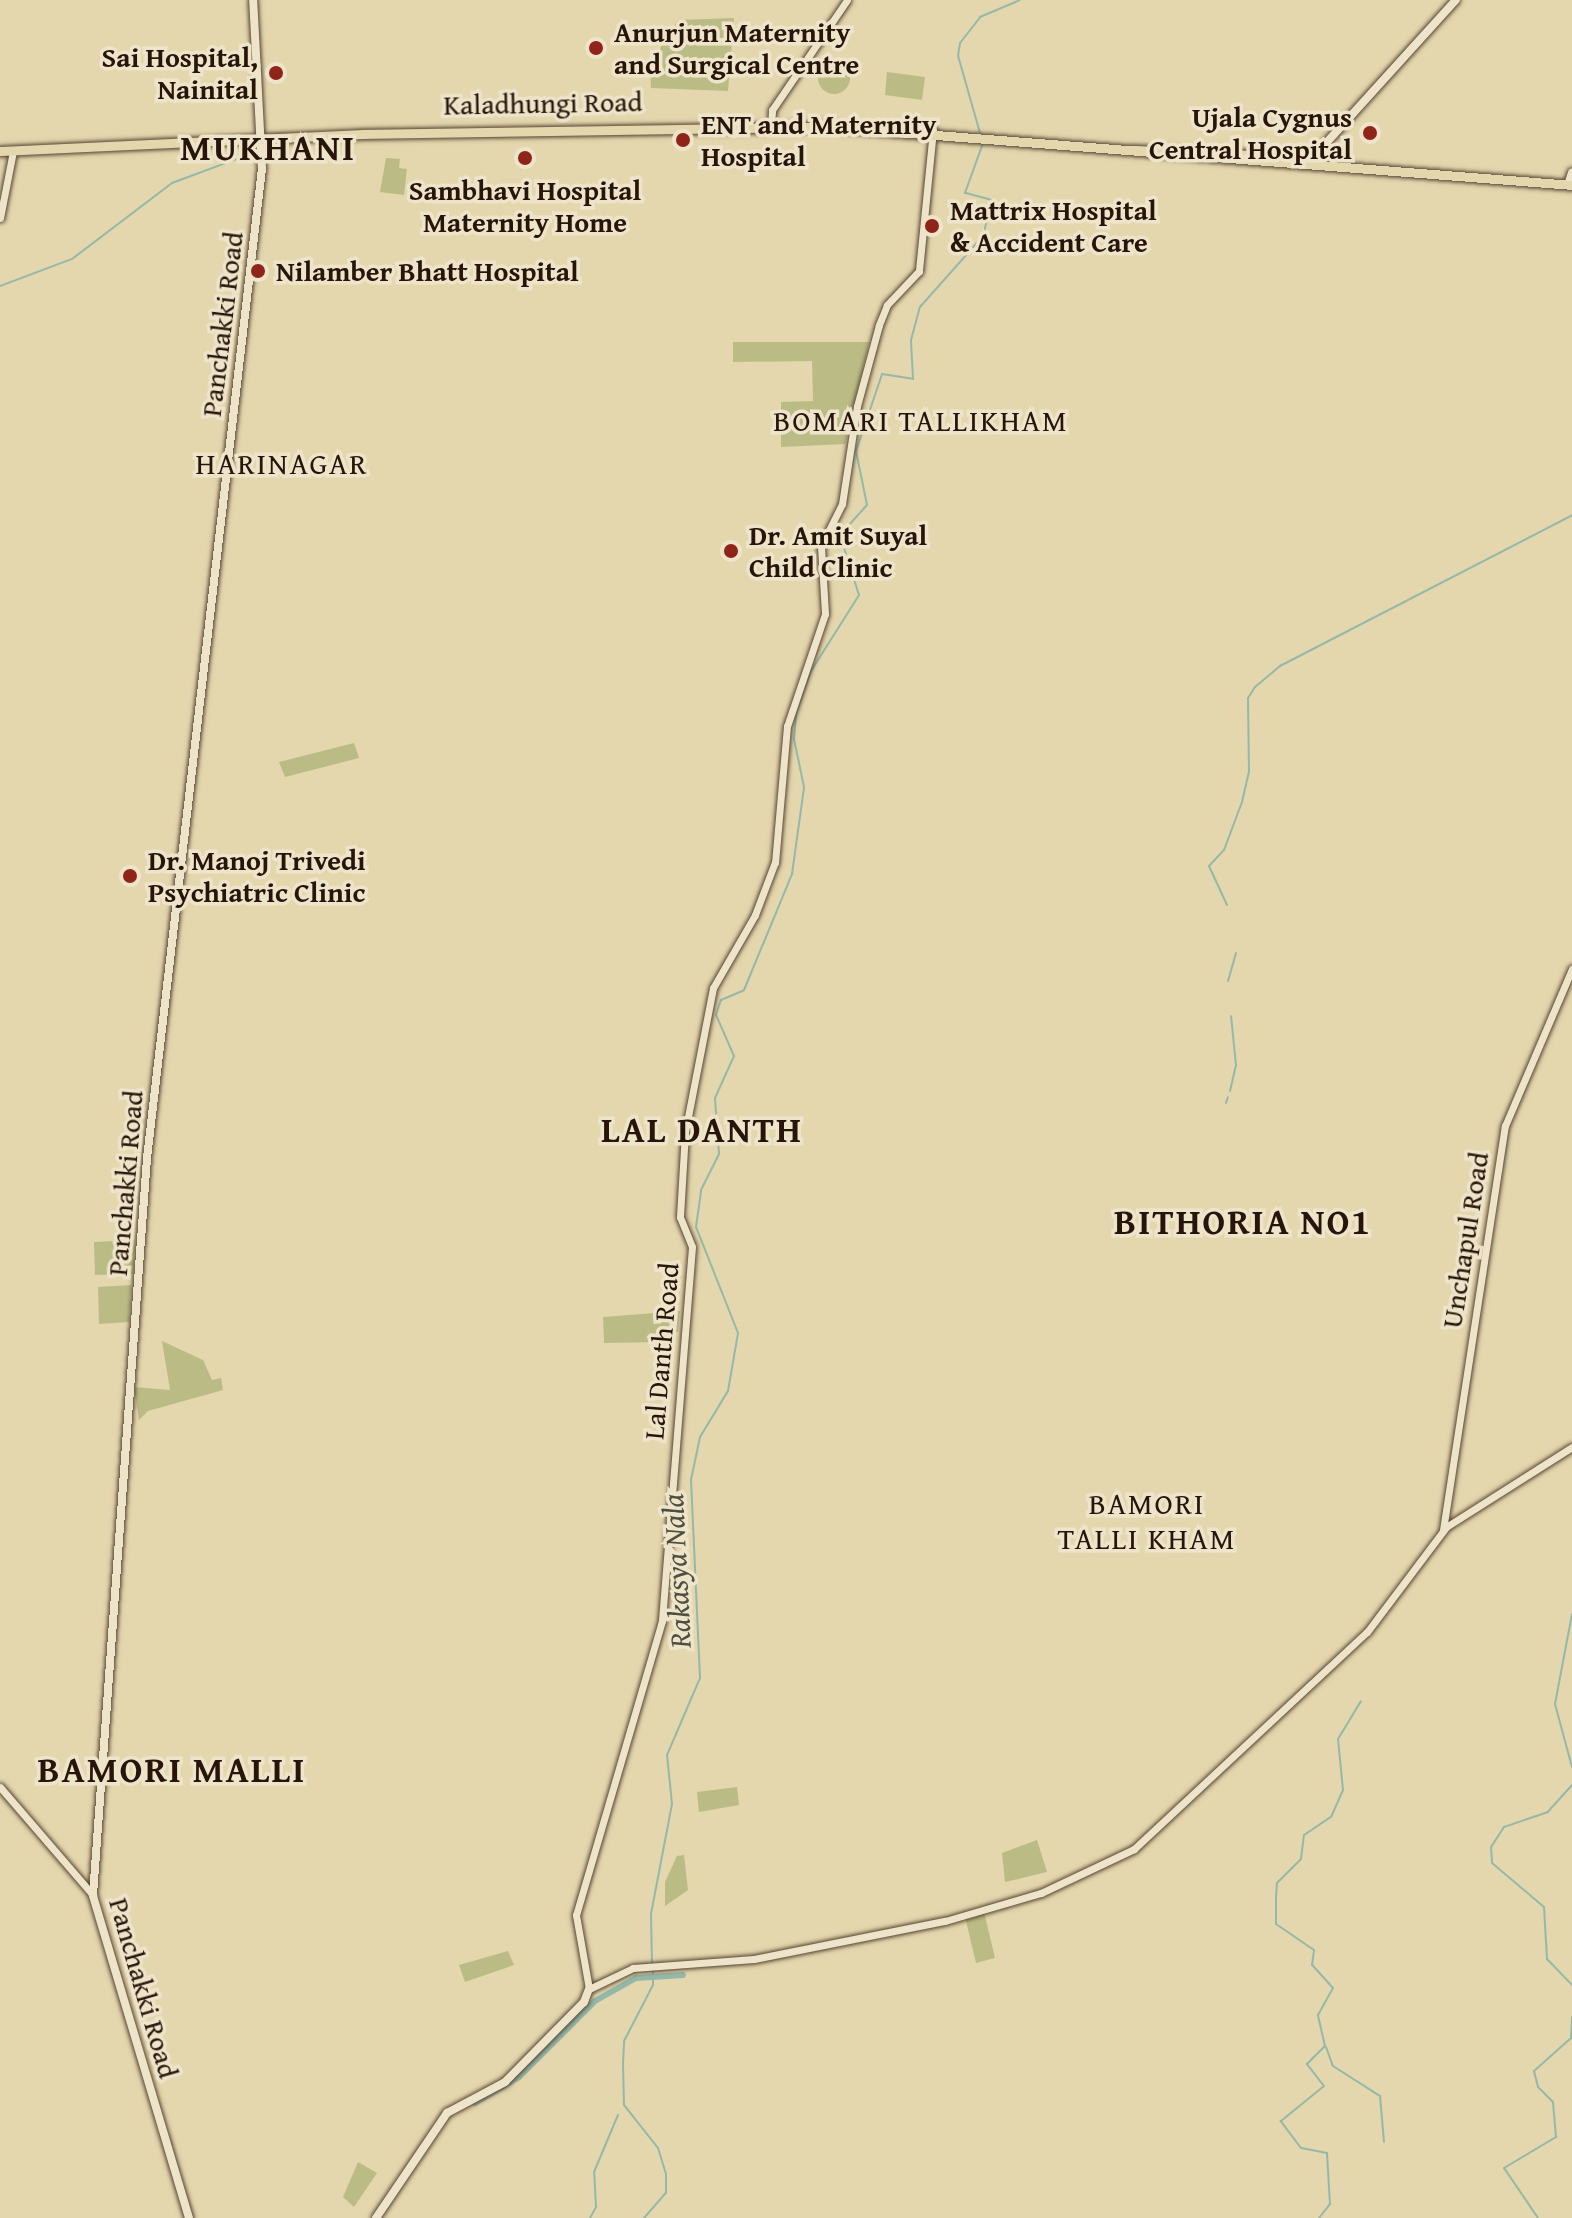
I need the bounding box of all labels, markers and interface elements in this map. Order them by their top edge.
place label: Anurjun Maternity and Surgical Centre [614,15,859,81]
marker: Anurjun Maternity and Surgical Centre [585,37,607,59]
place label: Sai Hospital, Nainital [102,40,258,106]
marker: Sai Hospital, Nainital [265,62,287,84]
street label: Kaladhungi Road [443,84,643,122]
place label: Ujala Cygnus Central Hospital [1149,100,1352,166]
place label: ENT and Maternity Hospital [701,107,936,173]
marker: Ujala Cygnus Central Hospital [1359,122,1381,144]
district label: MUKHANI [180,125,356,169]
marker: ENT and Maternity Hospital [672,129,694,151]
marker: Sambhavi Hospital Maternity Home [514,147,536,169]
place label: Sambhavi Hospital Maternity Home [409,173,641,239]
place label: Mattrix Hospital & Accident Care [950,193,1157,259]
marker: Mattrix Hospital & Accident Care [921,215,943,237]
street label: Panchakki Road [194,230,250,418]
place label: Nilamber Bhatt Hospital [276,254,579,288]
marker: Nilamber Bhatt Hospital [247,260,269,282]
district label: BOMARI TALLIKHAM [773,402,1069,438]
district label: HARINAGAR [195,445,369,481]
place label: Dr. Amit Suyal Child Clinic [749,518,927,584]
marker: Dr. Amit Suyal Child Clinic [720,540,742,562]
place label: Dr. Manoj Trivedi Psychiatric Clinic [148,843,366,909]
marker: Dr. Manoj Trivedi Psychiatric Clinic [119,865,141,887]
street label: Panchakki Road [100,1089,150,1277]
district label: LAL DANTH [601,1107,803,1151]
street label: Unchapul Road [1434,1149,1496,1331]
district label: BITHORIA NO1 [1114,1199,1372,1243]
street label: Lal Danth Road [637,1261,685,1441]
district label: BAMORI TALLI KHAM [1058,1485,1236,1556]
water label: Rakasya Nala [654,1493,698,1649]
district label: BAMORI MALLI [38,1747,306,1791]
street label: Panchakki Road [102,1894,186,2082]

